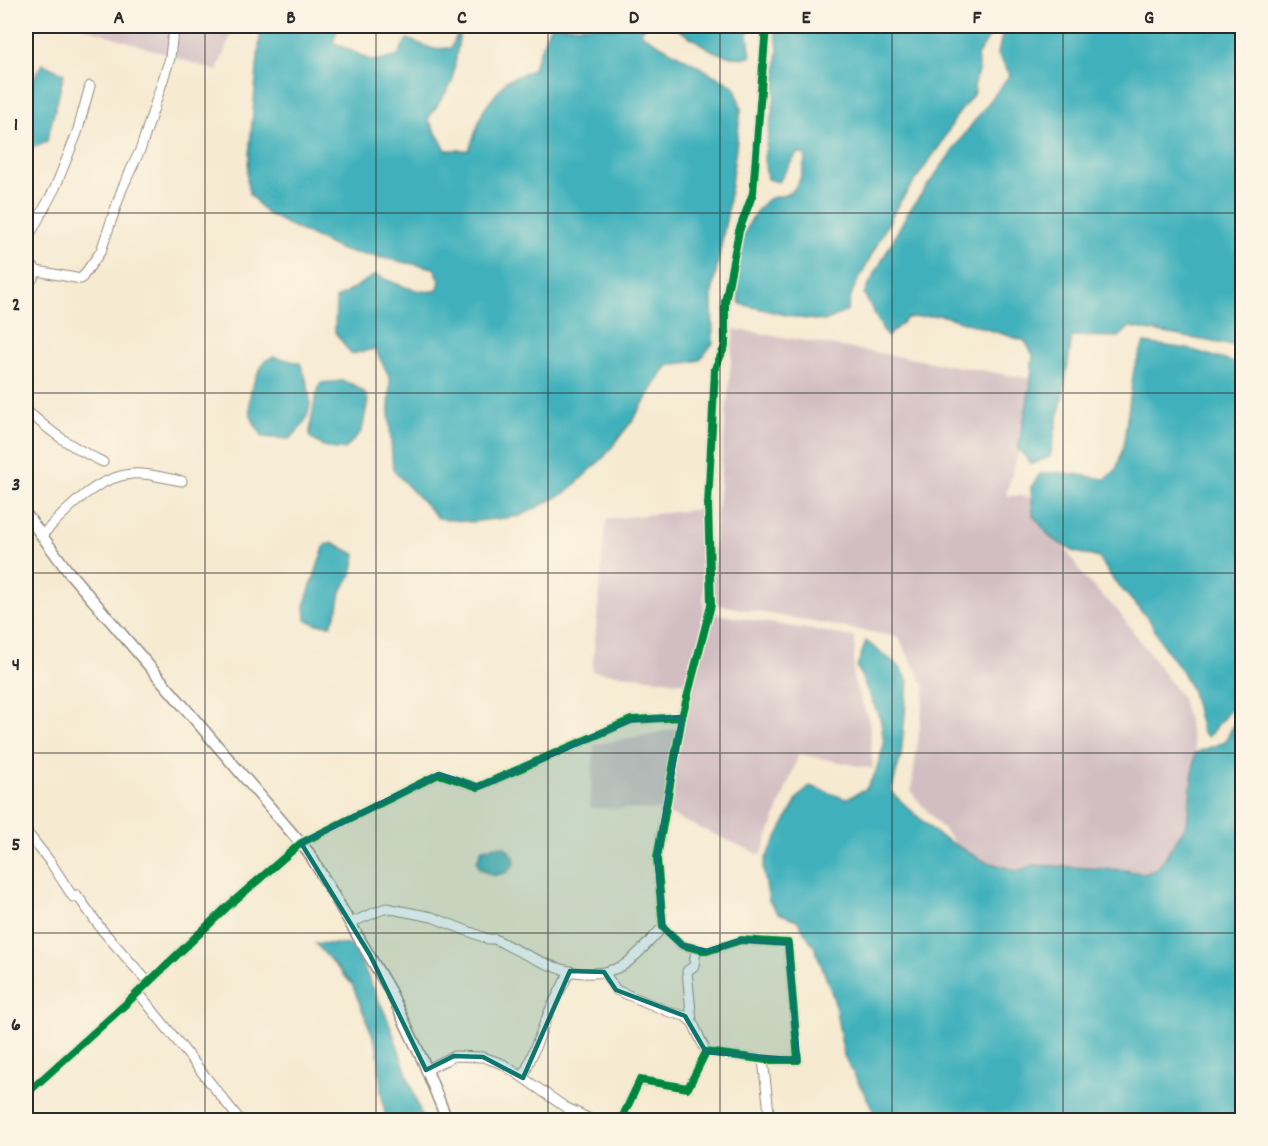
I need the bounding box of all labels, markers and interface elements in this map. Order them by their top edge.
text: A [114,5,125,33]
text: B [286,5,296,33]
text: C [457,5,467,33]
text: D [629,5,640,33]
text: E [801,5,811,33]
text: F [973,5,983,33]
text: G [1144,5,1154,33]
text: 1 [14,112,18,140]
text: 2 [12,292,20,320]
text: 3 [12,472,20,500]
text: 4 [12,652,20,680]
text: 5 [11,832,21,860]
text: 6 [11,1012,21,1040]

